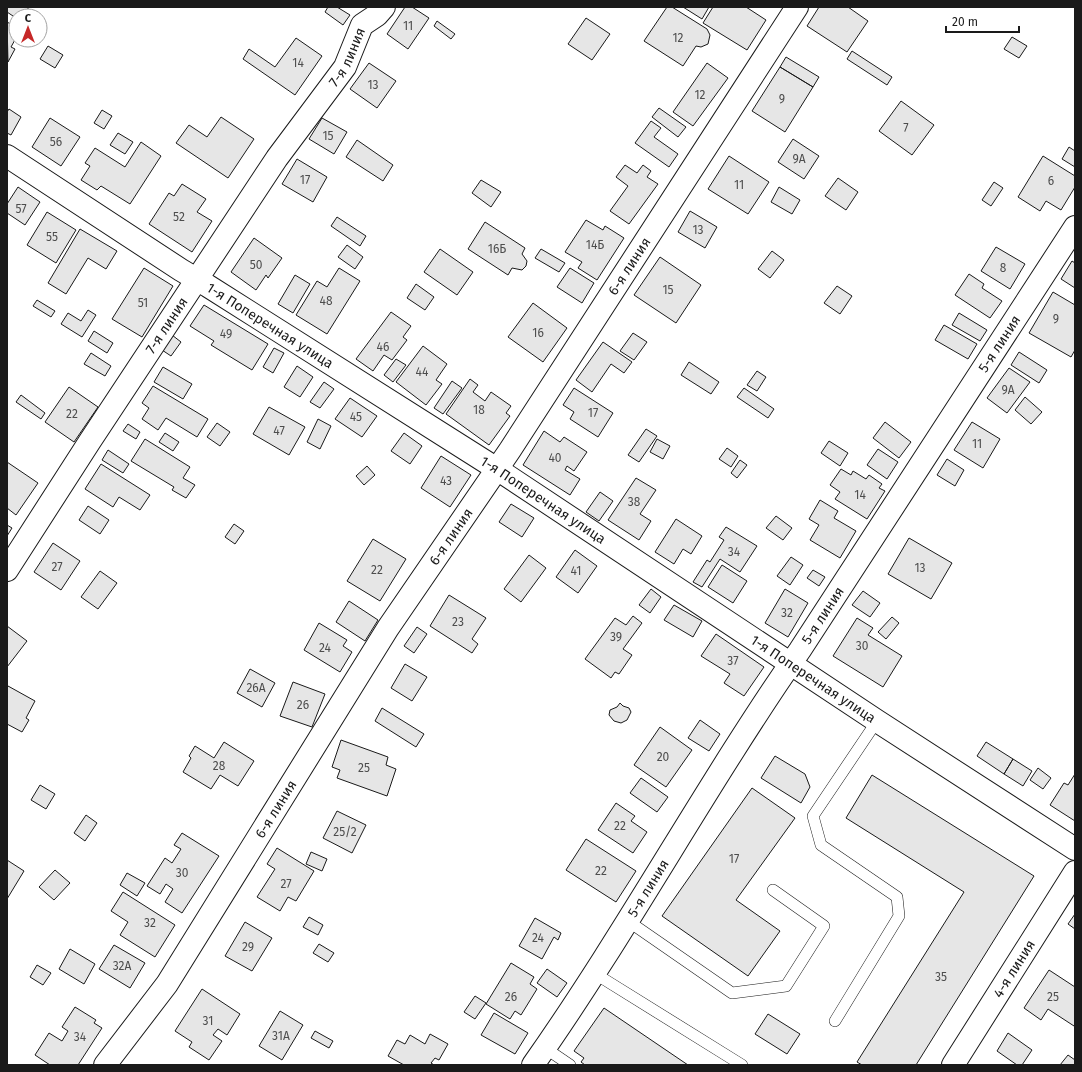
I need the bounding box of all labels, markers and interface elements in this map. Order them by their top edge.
north arrow [8,8,48,48]
scale bar [946,8,1019,34]
text: С [25,12,32,25]
text: 20 m [952,15,978,29]
house number: 11 [403,19,413,33]
street label: 7-я линия [325,25,369,90]
house number: 12 [672,31,684,45]
house number: 14 [292,56,304,70]
house number: 13 [367,78,379,92]
house number: 12 [694,88,706,102]
house number: 9 [779,92,785,106]
house number: 7 [903,121,909,135]
house number: 15 [322,129,334,143]
house number: 56 [50,135,62,149]
house number: 9А [792,152,806,166]
house number: 17 [300,173,310,187]
house number: 6 [1048,174,1054,188]
house number: 11 [734,178,744,192]
house number: 57 [15,202,27,216]
house number: 52 [173,210,185,224]
house number: 13 [692,223,704,237]
house number: 55 [46,230,58,244]
street label: 6-я линия [605,234,654,298]
house number: 14Б [586,238,604,252]
house number: 16Б [488,242,506,256]
house number: 50 [250,258,263,272]
house number: 8 [1000,261,1007,275]
street label: 1-я Поперечная улица [203,279,336,372]
house number: 15 [662,283,674,297]
street label: 7-я линия [142,294,192,357]
house number: 48 [320,294,333,308]
house number: 51 [138,296,148,310]
street label: 5-я линия [975,312,1024,376]
house number: 9 [1053,312,1059,326]
house number: 16 [532,326,544,340]
house number: 49 [220,327,232,341]
house number: 46 [377,340,389,354]
house number: 44 [416,365,429,379]
house number: 9А [1001,383,1015,397]
house number: 18 [473,403,485,417]
house number: 17 [588,406,598,420]
house number: 22 [66,407,78,421]
house number: 45 [350,410,362,424]
house number: 47 [273,424,285,438]
house number: 11 [972,437,982,451]
house number: 40 [548,451,562,465]
street label: 1-я Поперечная улица [477,453,609,548]
house number: 43 [440,474,452,488]
house number: 14 [854,488,866,502]
house number: 38 [628,495,641,509]
street label: 6-я линия [426,505,477,568]
house number: 34 [728,545,741,559]
house number: 27 [51,560,63,574]
house number: 13 [914,561,926,575]
house number: 22 [371,563,383,577]
house number: 41 [571,564,581,578]
street label: 5-я линия [798,584,848,647]
house number: 32 [781,606,793,620]
house number: 23 [452,615,464,629]
house number: 39 [610,630,622,644]
street label: 1-я Поперечная улица [747,632,879,727]
house number: 30 [856,639,869,653]
house number: 24 [319,641,332,655]
house number: 37 [727,654,739,668]
house number: 26А [246,681,266,695]
house number: 26 [297,698,309,712]
house number: 20 [657,750,670,764]
house number: 28 [213,759,226,773]
house number: 25 [358,761,370,775]
street label: 6-я линия [252,777,301,841]
house number: 22 [614,819,626,833]
house number: 25/2 [333,825,357,839]
house number: 17 [729,852,739,866]
street label: 5-я линия [624,856,673,920]
house number: 22 [595,864,607,878]
house number: 30 [176,866,189,880]
house number: 27 [280,877,292,891]
house number: 32 [144,916,156,930]
house number: 24 [532,931,545,945]
street label: 4-я линия [990,937,1039,1001]
house number: 29 [242,940,254,954]
house number: 32А [113,959,131,973]
house number: 35 [935,970,947,984]
house number: 26 [505,990,517,1004]
house number: 25 [1047,990,1059,1004]
house number: 31 [203,1014,213,1028]
house number: 31А [272,1029,290,1043]
house number: 34 [74,1030,87,1044]

